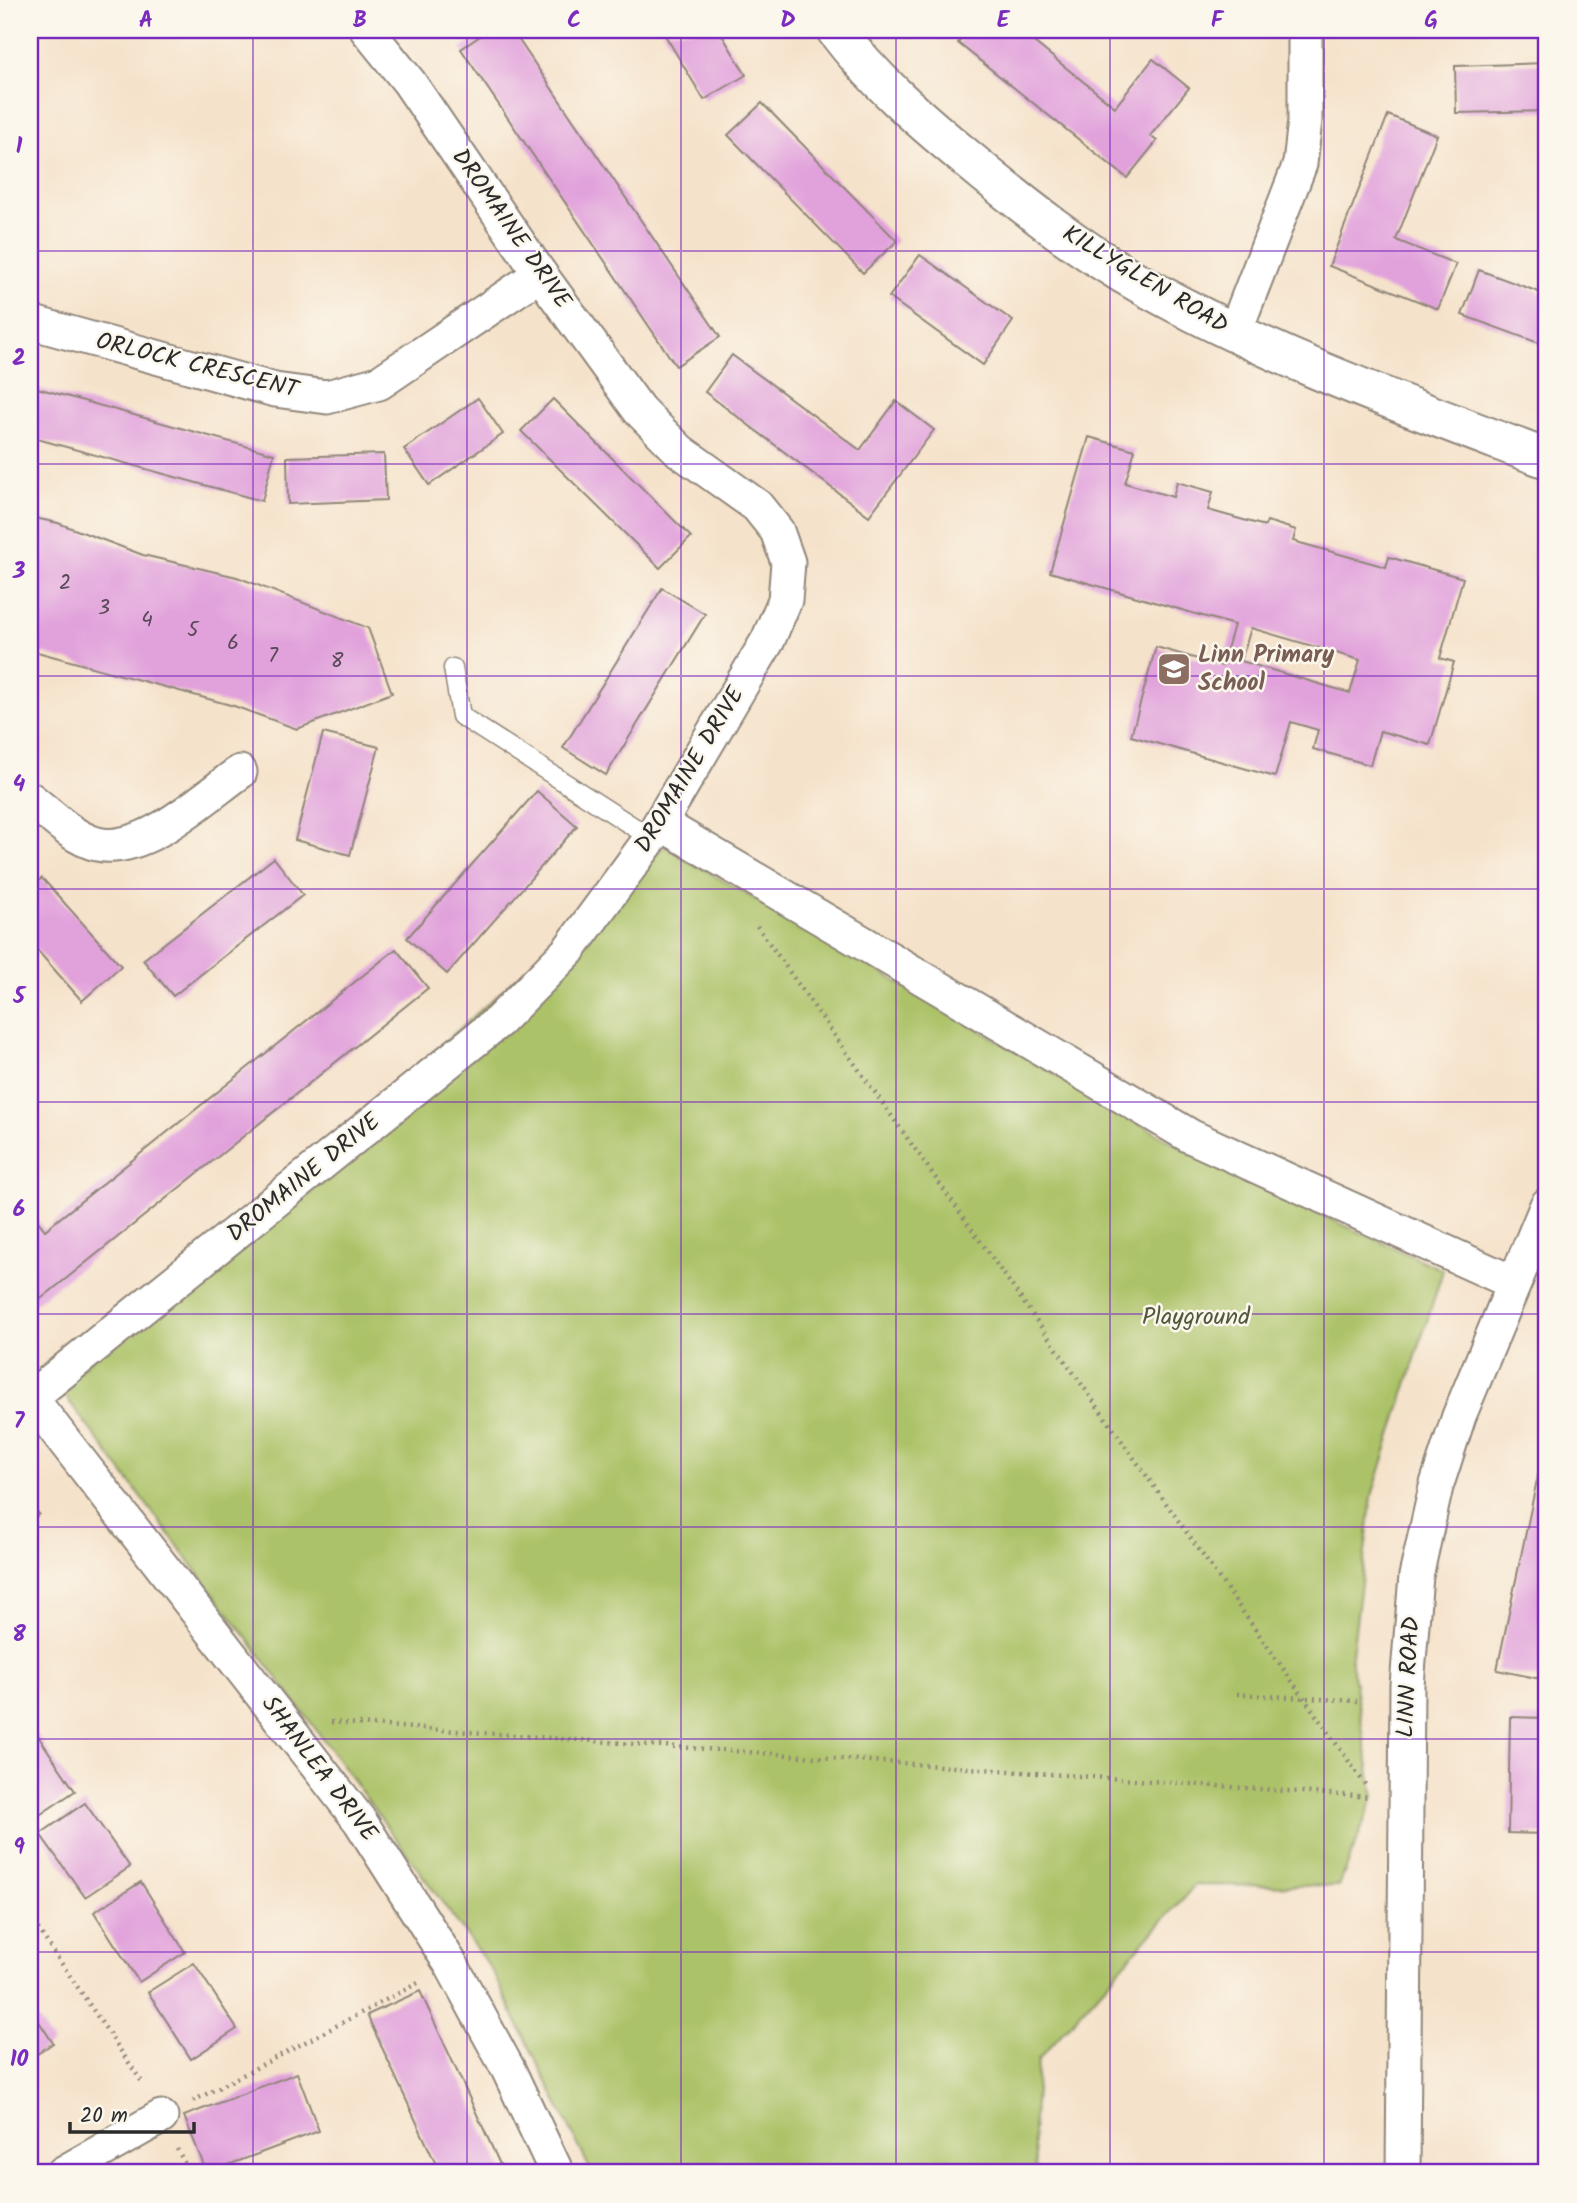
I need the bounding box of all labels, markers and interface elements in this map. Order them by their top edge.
text: A [139,3,153,39]
text: B [353,3,367,39]
text: C [567,3,581,39]
text: D [780,3,796,39]
text: E [997,3,1011,39]
text: F [1211,3,1225,39]
text: G [1424,3,1438,39]
text: 1 [16,129,23,165]
street label: DROMAINE DRIVE [441,140,582,318]
street label: KILLYGLEN ROAD [1054,215,1236,345]
street label: ORLOCK CRESCENT [92,322,304,411]
text: 2 [12,341,26,377]
text: 3 [12,554,26,590]
house number: 2 [59,567,71,600]
house number: 3 [98,592,110,625]
house number: 4 [141,604,153,637]
house number: 5 [187,614,200,647]
house number: 6 [227,627,239,660]
place label: Linn Primary School [1198,636,1335,703]
house number: 7 [268,640,279,673]
house number: 8 [331,645,344,678]
school or university icon: Linn Primary School [1155,650,1193,688]
street label: DROMAINE DRIVE [625,678,756,861]
text: 4 [13,767,26,803]
text: 5 [12,979,27,1015]
street label: DROMAINE DRIVE [218,1103,390,1253]
text: 6 [13,1192,25,1228]
park label: Playground [1142,1298,1251,1337]
text: 7 [14,1404,26,1440]
street label: LINN ROAD [1386,1615,1432,1739]
text: 8 [12,1617,26,1653]
street label: SHANLEA DRIVE [251,1687,388,1851]
text: 9 [13,1830,25,1866]
text: 10 [10,2042,29,2078]
scale bar [70,2091,194,2135]
text: 20 m [80,2100,128,2133]

